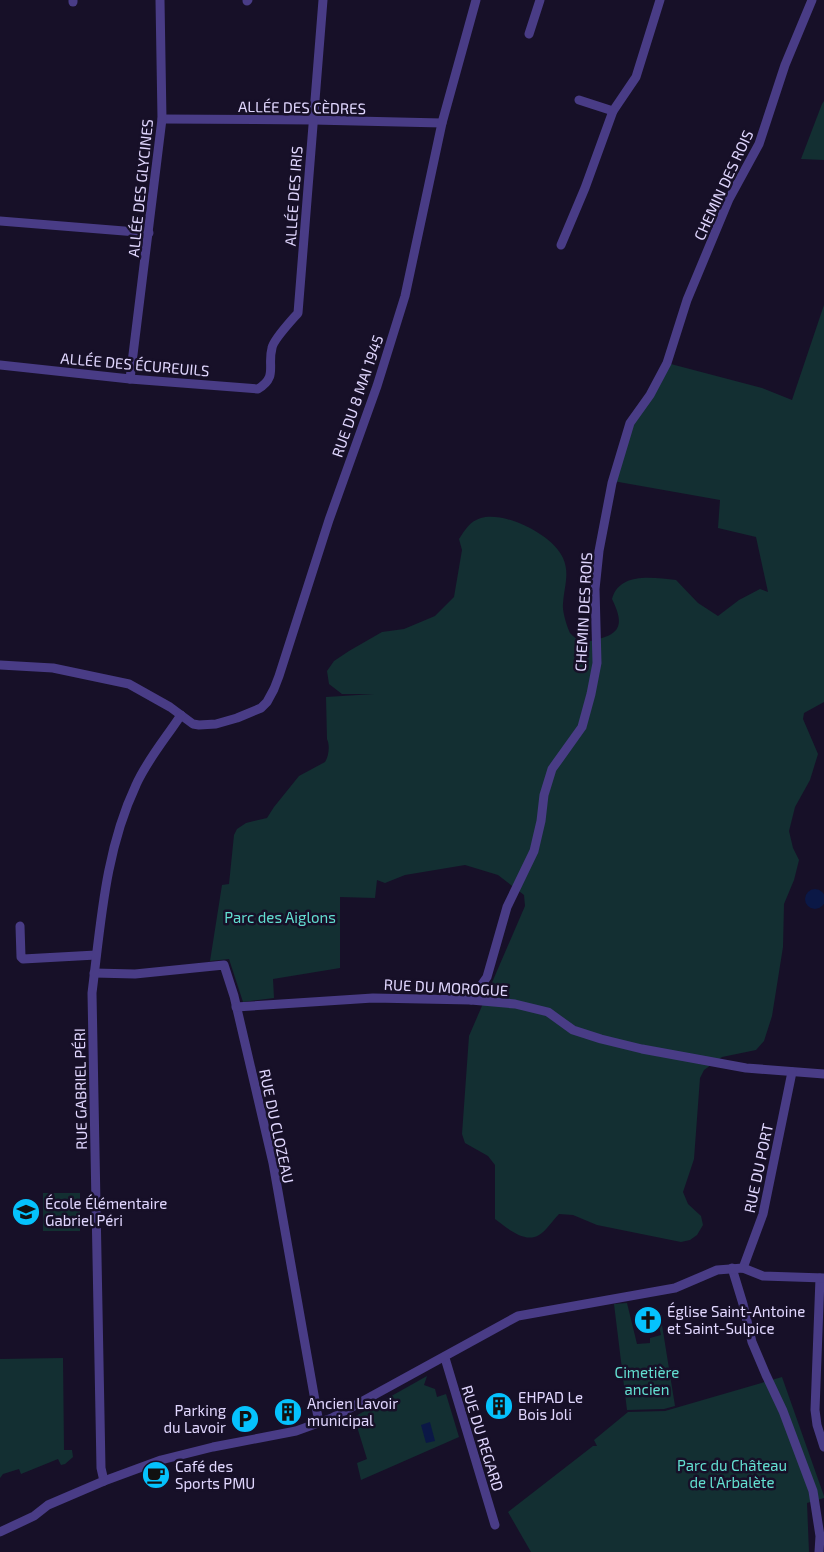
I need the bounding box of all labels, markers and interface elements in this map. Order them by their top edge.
street label: ALLÉE DES CÈDRES [238,97,366,117]
street label: ALLÉE DES GLYCINES [124,118,156,258]
street label: CHEMIN DES ROIS [690,127,756,243]
street label: ALLÉE DES IRIS [281,145,305,247]
street label: RUE DU 8 MAI 1945 [328,332,386,460]
street label: ALLÉE DES ÉCUREUILS [60,349,210,379]
street label: CHEMIN DES ROIS [571,552,595,672]
park label: Parc des Aiglons [224,908,336,926]
street label: RUE DU MOROGUE [383,975,509,999]
street label: RUE GABRIEL PÉRI [70,1028,90,1150]
street label: RUE DU CLOZEAU [256,1067,298,1185]
street label: RUE DU PORT [740,1121,776,1214]
place label: École Élémentaire Gabriel Péri [45,1194,167,1229]
school or university icon: École Élémentaire Gabriel Péri [11,1197,41,1227]
place label: Église Saint-Antoine et Saint-Sulpice [667,1302,805,1337]
church icon: Église Saint-Antoine et Saint-Sulpice [633,1305,663,1335]
park label: Cimetière ancien [615,1363,679,1398]
street label: RUE DU REGARD [458,1383,508,1493]
place label: EHPAD Le Bois Joli [518,1388,583,1423]
building icon: EHPAD Le Bois Joli [484,1391,514,1421]
place label: Ancien Lavoir municipal [307,1394,398,1429]
building icon: Ancien Lavoir municipal [273,1397,303,1427]
place label: Parking du Lavoir [163,1401,227,1436]
parking icon: Parking du Lavoir [230,1404,260,1434]
park label: Parc du Château de l'Arbalète [677,1456,787,1491]
place label: Café des Sports PMU [175,1457,255,1492]
cafe icon: Café des Sports PMU [141,1460,171,1490]

